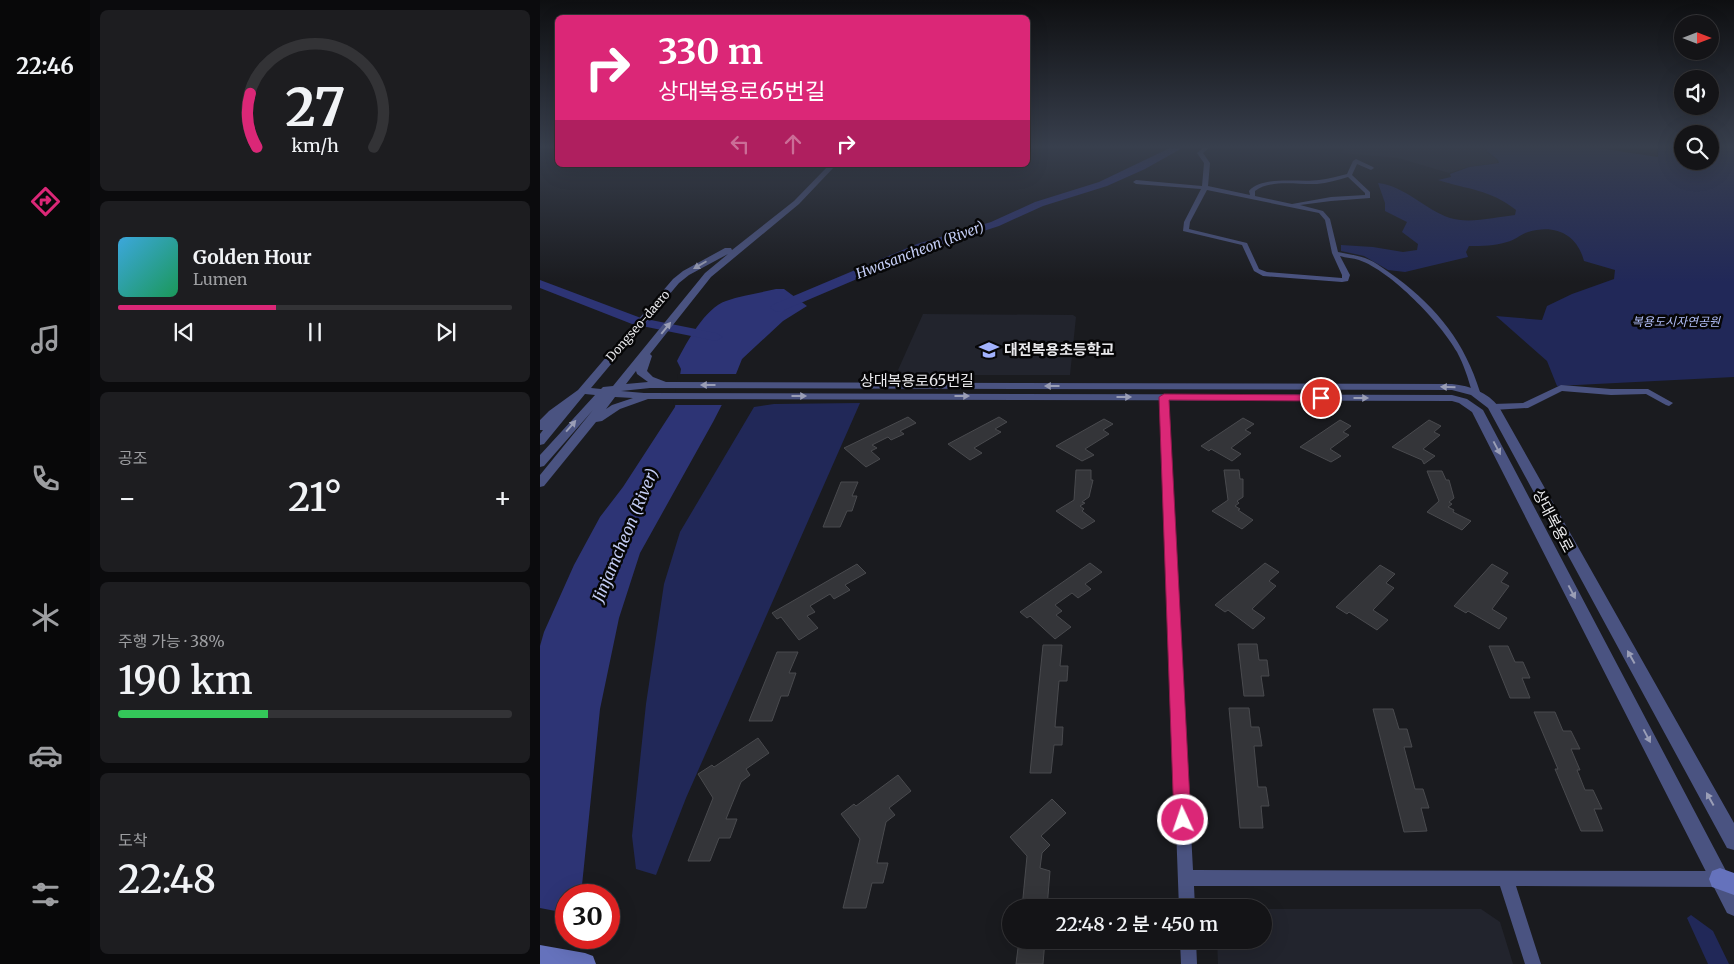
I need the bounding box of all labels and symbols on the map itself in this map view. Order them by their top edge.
north arrow [1674,15,1719,60]
water label: Hwasancheon (River) [852,217,987,283]
one-way arrow [693,260,707,269]
street label: Dongseo-daero [603,287,672,364]
park label: 복용도시자연공원 [1632,314,1721,329]
one-way arrow [660,322,671,335]
school or university icon: 대전복용초등학교 [978,339,1000,361]
place label: 대전복용초등학교 [1004,340,1115,359]
street label: 상대복용로65번길 [860,371,974,390]
pin [1300,377,1342,419]
one-way arrow [700,381,716,389]
one-way arrow [1044,382,1060,390]
one-way arrow [1439,383,1455,391]
one-way arrow [791,392,807,400]
one-way arrow [954,392,970,400]
one-way arrow [1116,393,1132,401]
one-way arrow [1353,394,1369,402]
one-way arrow [565,421,577,433]
one-way arrow [1493,441,1501,455]
water label: Jinjamcheon (River) [587,465,662,607]
street label: 상대복용로 [1529,486,1578,556]
one-way arrow [1568,585,1576,600]
one-way arrow [1627,650,1636,663]
one-way arrow [1643,729,1651,744]
one-way arrow [1706,792,1715,806]
position arrow [1156,793,1208,845]
speed limit sign: 30 [555,884,620,949]

